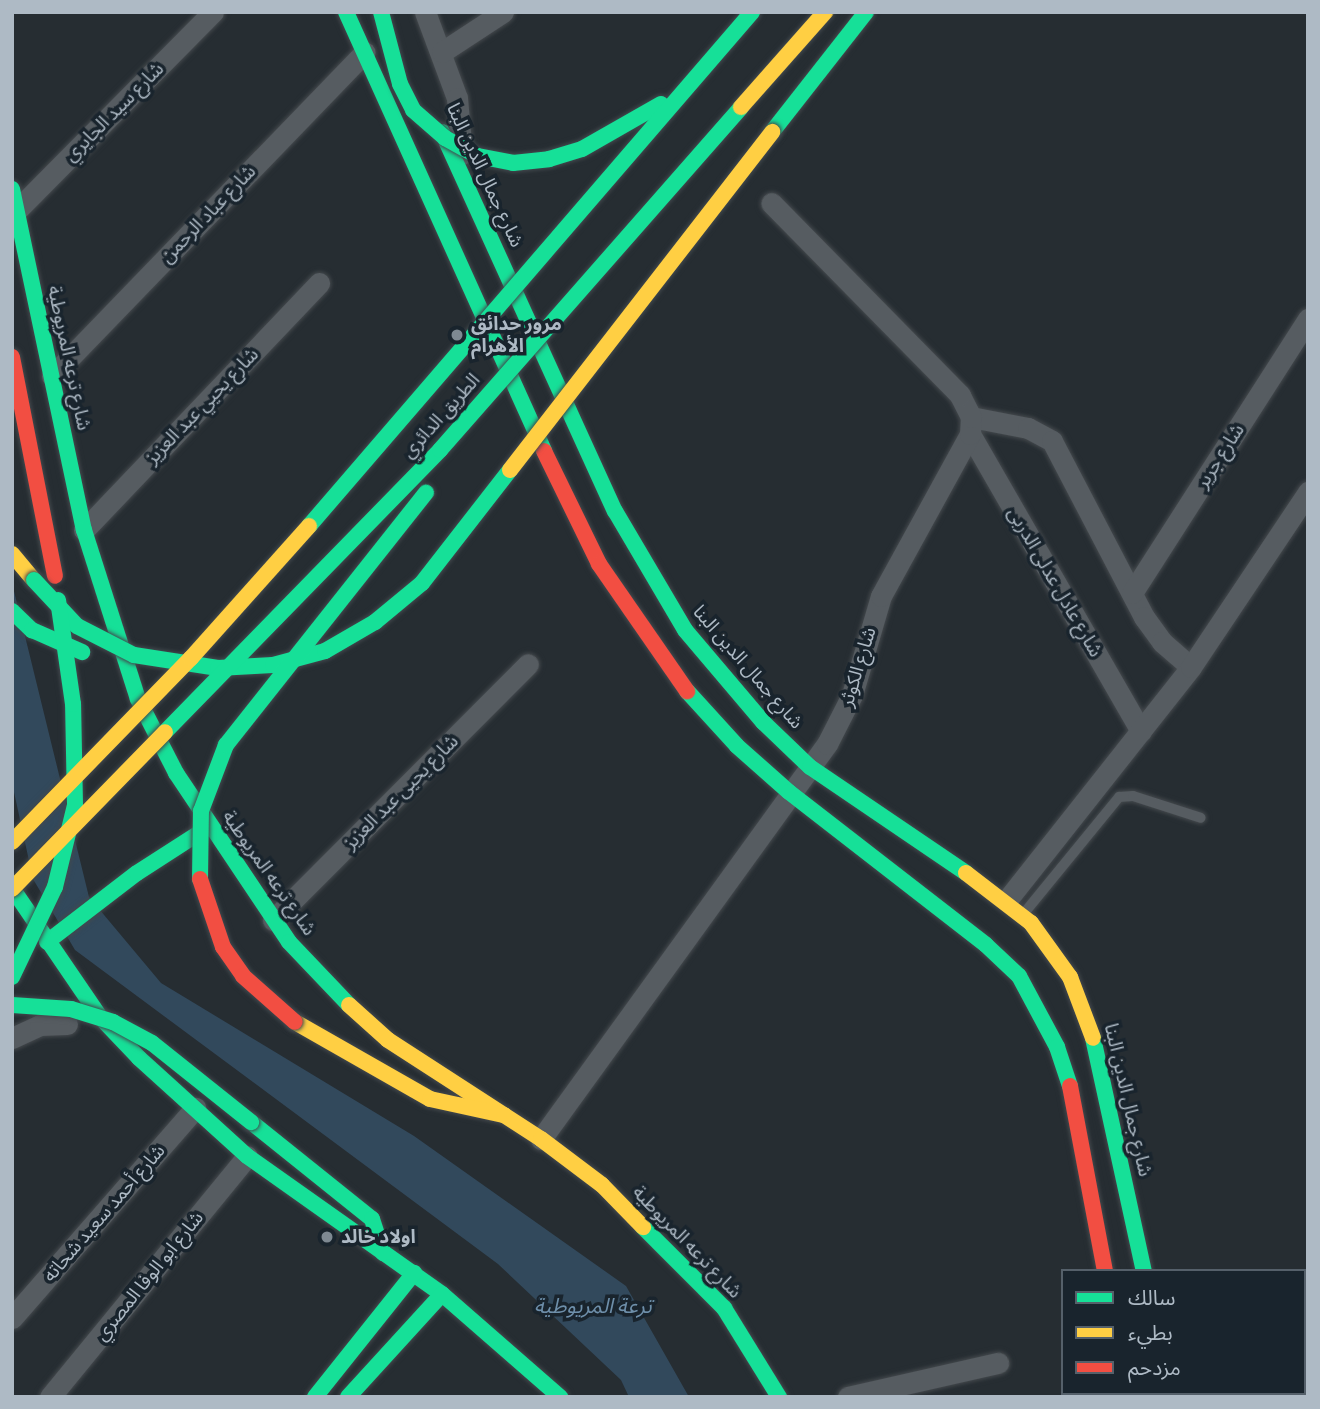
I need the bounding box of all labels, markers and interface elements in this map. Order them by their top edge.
street label: شارع سيد الجايري [59,57,169,167]
street label: شارع جمال الدين البنا [442,99,528,251]
street label: شارع عباد الرحمن [155,160,261,268]
street label: شارع ترعه المريوطية [43,284,95,432]
place label: مرور حدائق الأهرام [471,313,562,357]
marker: مرور حدائق الأهرام [449,327,465,343]
street label: شارع يحيي عبد العزيز [141,343,263,469]
street label: الطريق الدائري [397,369,485,463]
street label: شارع جرير [1191,420,1249,492]
street label: شارع عادل عدلى الدربى [1003,503,1107,661]
street label: شارع جمال الدين البنا [688,600,808,734]
street label: شارع الكوثر [835,624,881,710]
street label: شارع يحيى عبد العزيز [339,730,463,854]
street label: شارع ترعه المريوطية [217,806,321,940]
street label: شارع جمال الدين البنا [1099,1021,1157,1179]
street label: شارع أحمد سعيد شحاته [38,1140,170,1286]
street label: شارع ترعه المريوطية [628,1181,746,1303]
street label: شارع ابو الوفا المصري [90,1207,208,1345]
place label: اولاد خالد [341,1226,416,1248]
marker: اولاد خالد [319,1229,335,1245]
legend [1061,1269,1306,1395]
text: سالك [1128,1283,1175,1311]
water label: ترعة المريوطية [534,1292,652,1318]
text: بطيء [1128,1318,1173,1346]
text: مزدحم [1128,1353,1181,1381]

